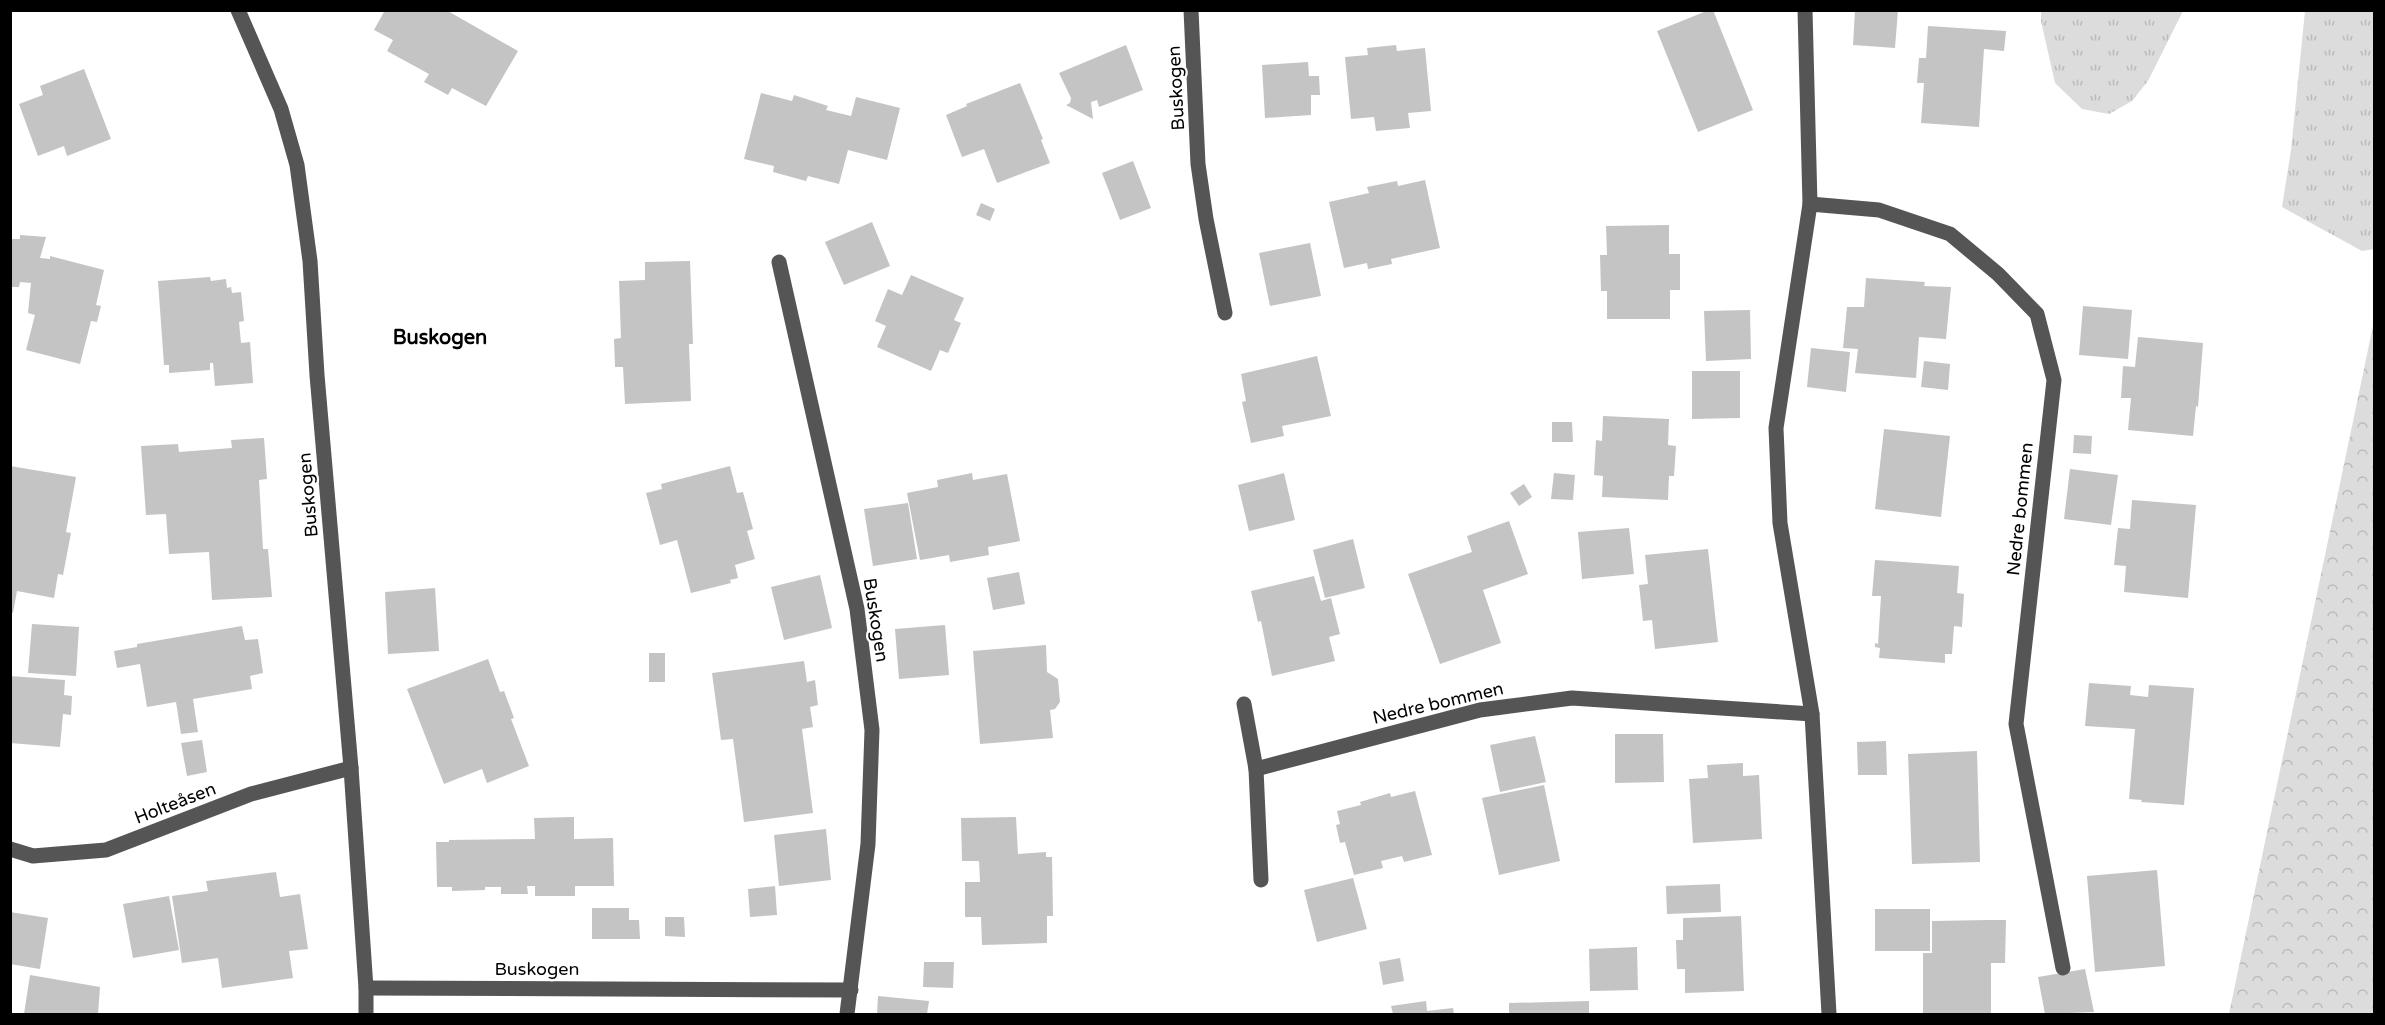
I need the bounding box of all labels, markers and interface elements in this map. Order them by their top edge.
street label: Buskogen [1163,45,1189,131]
district label: Buskogen [393,326,487,350]
street label: Nedre bommen [2002,441,2038,577]
street label: Buskogen [293,452,323,538]
street label: Buskogen [858,576,894,664]
street label: Nedre bommen [1370,677,1506,729]
street label: Holteåsen [131,777,219,829]
street label: Buskogen [494,958,580,980]

